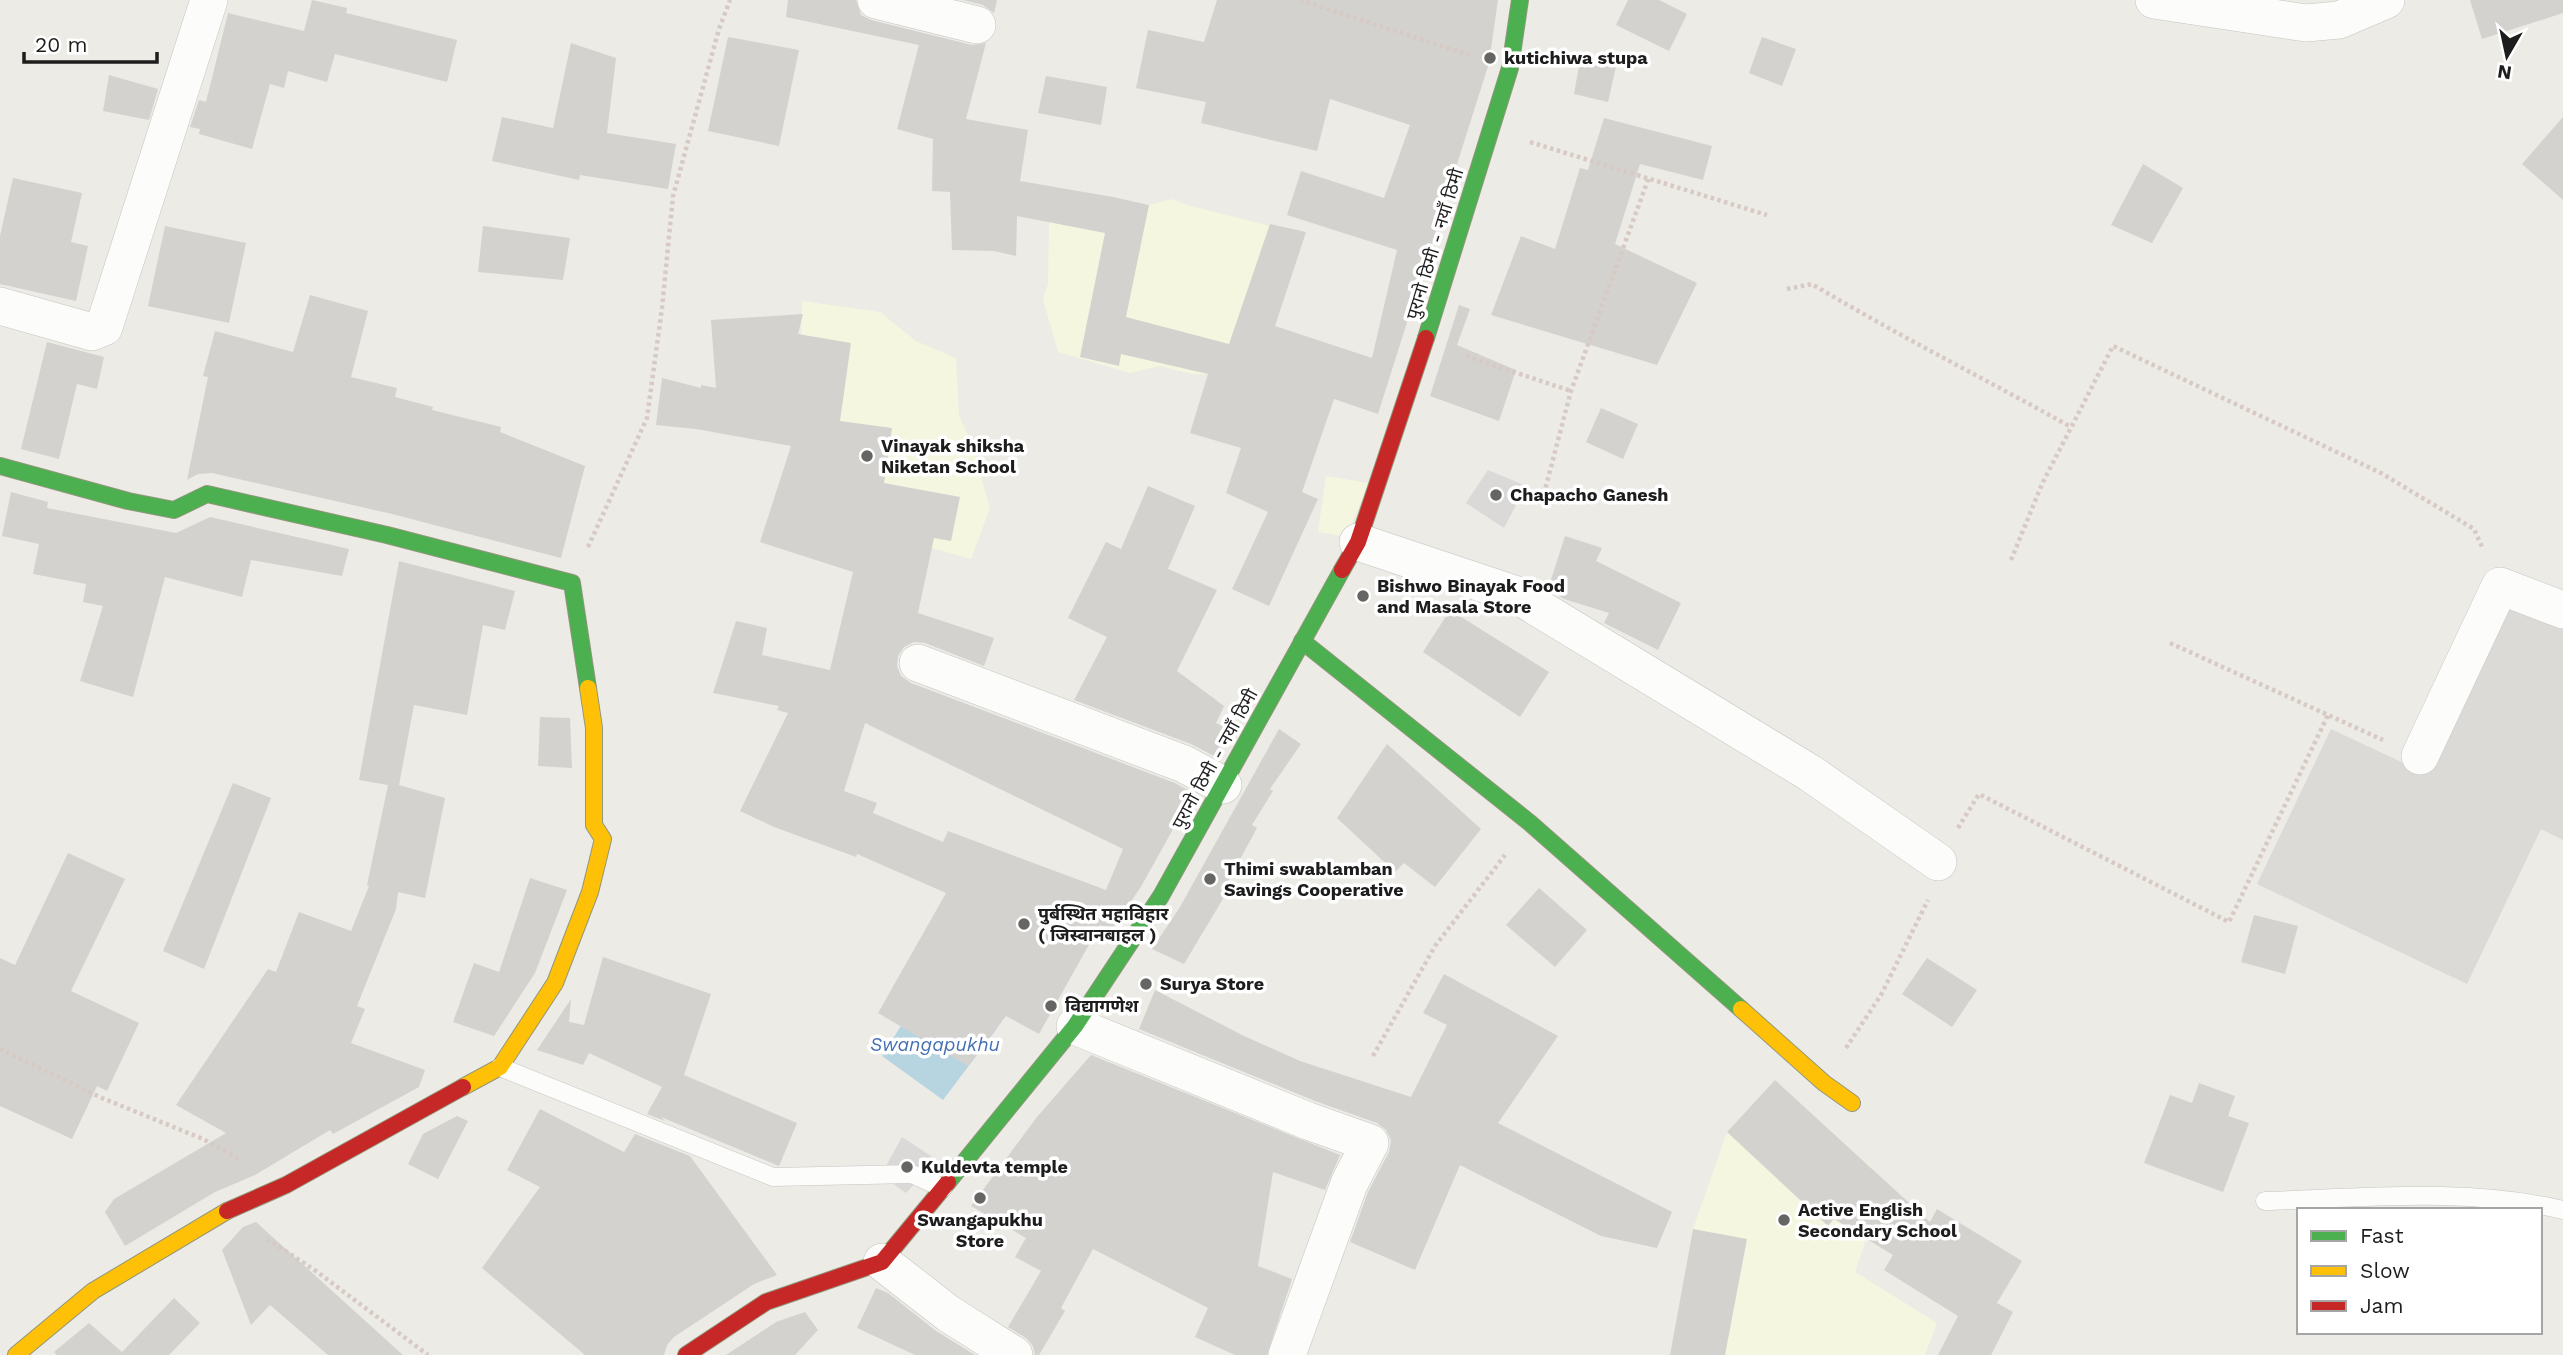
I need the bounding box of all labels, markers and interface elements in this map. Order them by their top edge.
scale bar [24,21,158,65]
north arrow [2472,21,2542,91]
text: 20 m [35,32,87,57]
place label: kutichiwa stupa [1504,47,1648,68]
marker: kutichiwa stupa [1482,50,1498,66]
text: N [2496,60,2513,85]
street label: पुरानो ठिमी - नयाँ ठिमी [1402,165,1469,322]
place label: Vinayak shiksha Niketan School [881,435,1025,477]
marker: Vinayak shiksha Niketan School [859,448,875,464]
place label: Chapacho Ganesh [1510,484,1668,505]
marker: Chapacho Ganesh [1488,487,1504,503]
place label: Bishwo Binayak Food and Masala Store [1377,575,1565,617]
marker: Bishwo Binayak Food and Masala Store [1355,588,1371,604]
street label: पुरानो ठिमी - नयाँ ठिमी [1167,685,1264,833]
place label: Thimi swablamban Savings Cooperative [1224,858,1404,900]
marker: Thimi swablamban Savings Cooperative [1202,871,1218,887]
place label: पुर्बस्थित महाविहार ( जिस्वानबाहल ) [1038,903,1169,945]
marker: पुर्बस्थित महाविहार ( जिस्वानबाहल ) [1016,916,1032,932]
place label: Surya Store [1160,973,1264,994]
marker: Surya Store [1138,976,1154,992]
place label: विद्यागणेश [1065,995,1139,1016]
marker: विद्यागणेश [1043,998,1059,1014]
water label: Swangapukhu [870,1033,1000,1056]
place label: Kuldevta temple [921,1156,1068,1177]
marker: Kuldevta temple [899,1159,915,1175]
marker: Swangapukhu Store [972,1190,988,1206]
place label: Active English Secondary School [1798,1199,1957,1241]
legend [2297,1208,2542,1334]
place label: Swangapukhu Store [917,1209,1043,1251]
marker: Active English Secondary School [1776,1212,1792,1228]
text: Fast [2360,1223,2404,1248]
text: Slow [2360,1258,2410,1283]
text: Jam [2360,1293,2403,1318]

